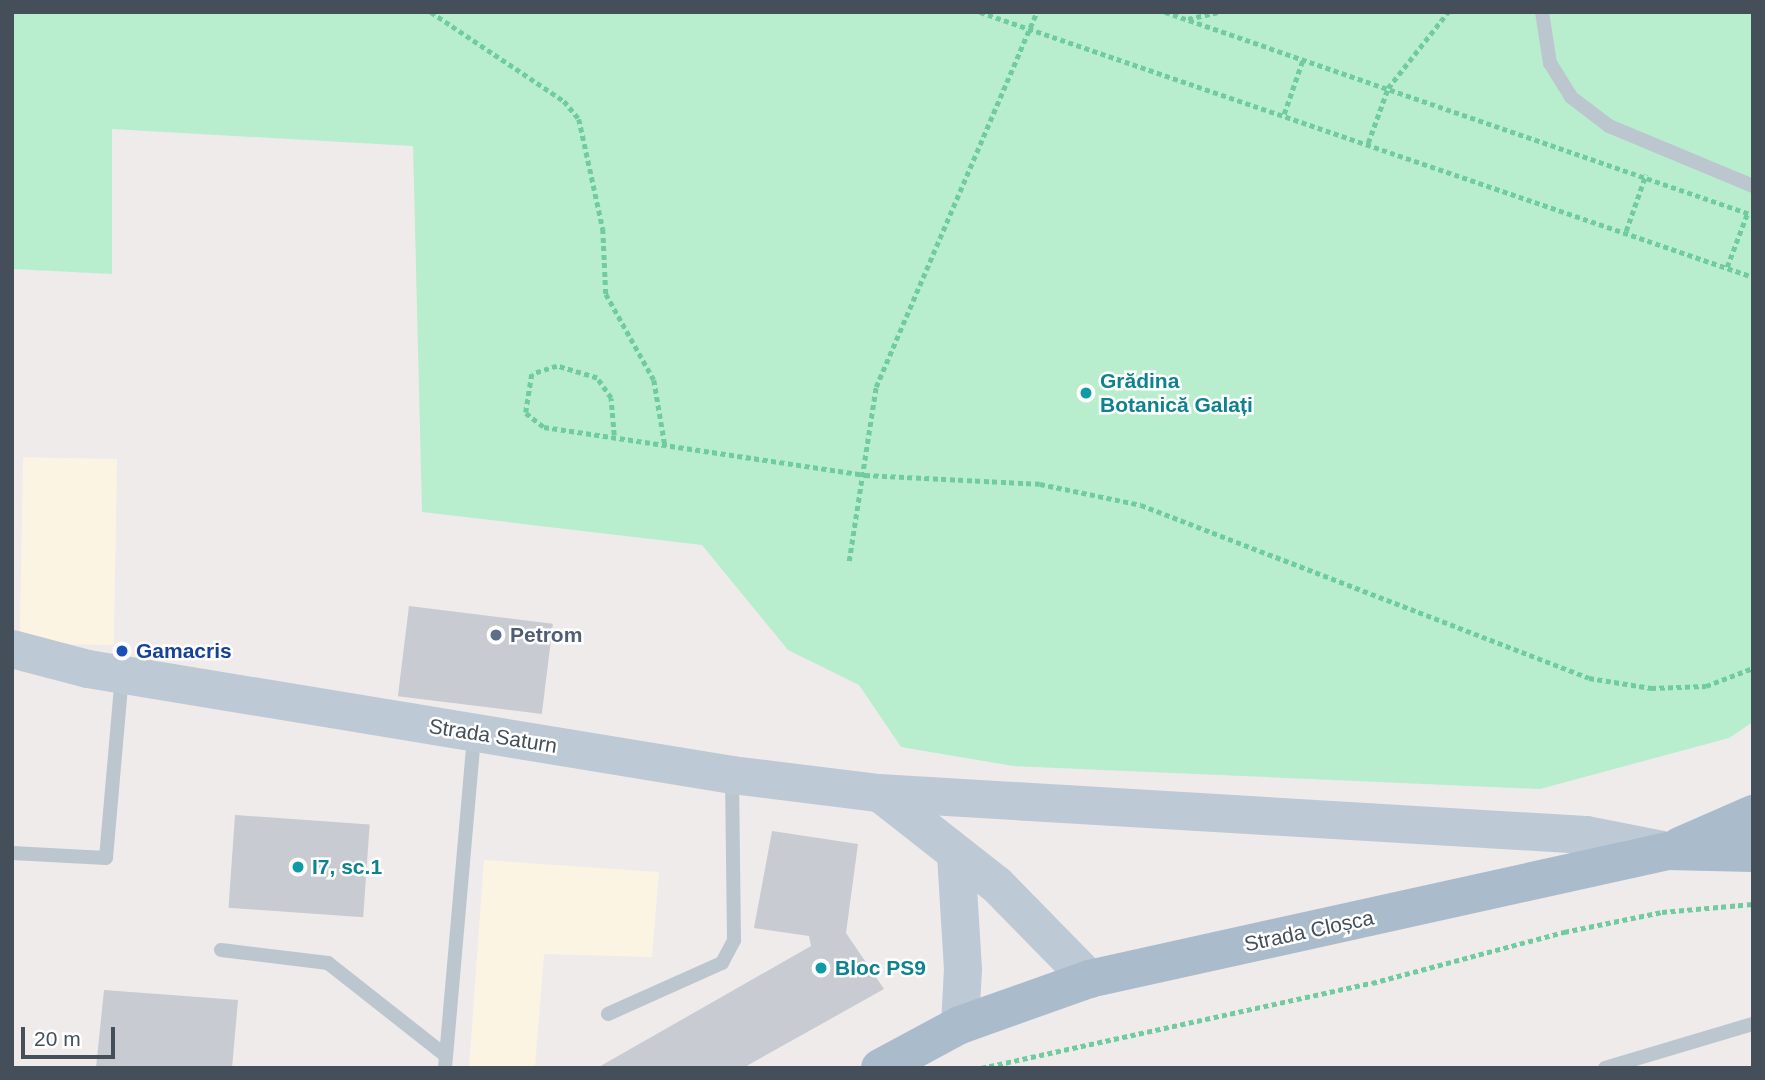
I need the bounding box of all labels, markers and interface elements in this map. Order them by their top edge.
place label: Grădina Botanică Galați [1100,368,1253,418]
marker: Grădina Botanică Galați [1078,385,1094,401]
place label: Petrom [510,622,582,648]
marker: Petrom [488,627,504,643]
place label: Gamacris [136,638,232,664]
marker: Gamacris [114,643,130,659]
street label: Strada Saturn [427,713,559,759]
place label: I7, sc.1 [312,854,382,880]
marker: I7, sc.1 [290,859,306,875]
street label: Strada Cloșca [1242,905,1376,957]
place label: Bloc PS9 [835,955,926,981]
marker: Bloc PS9 [813,960,829,976]
scale bar [24,1014,119,1058]
text: 20 m [34,1027,81,1050]

